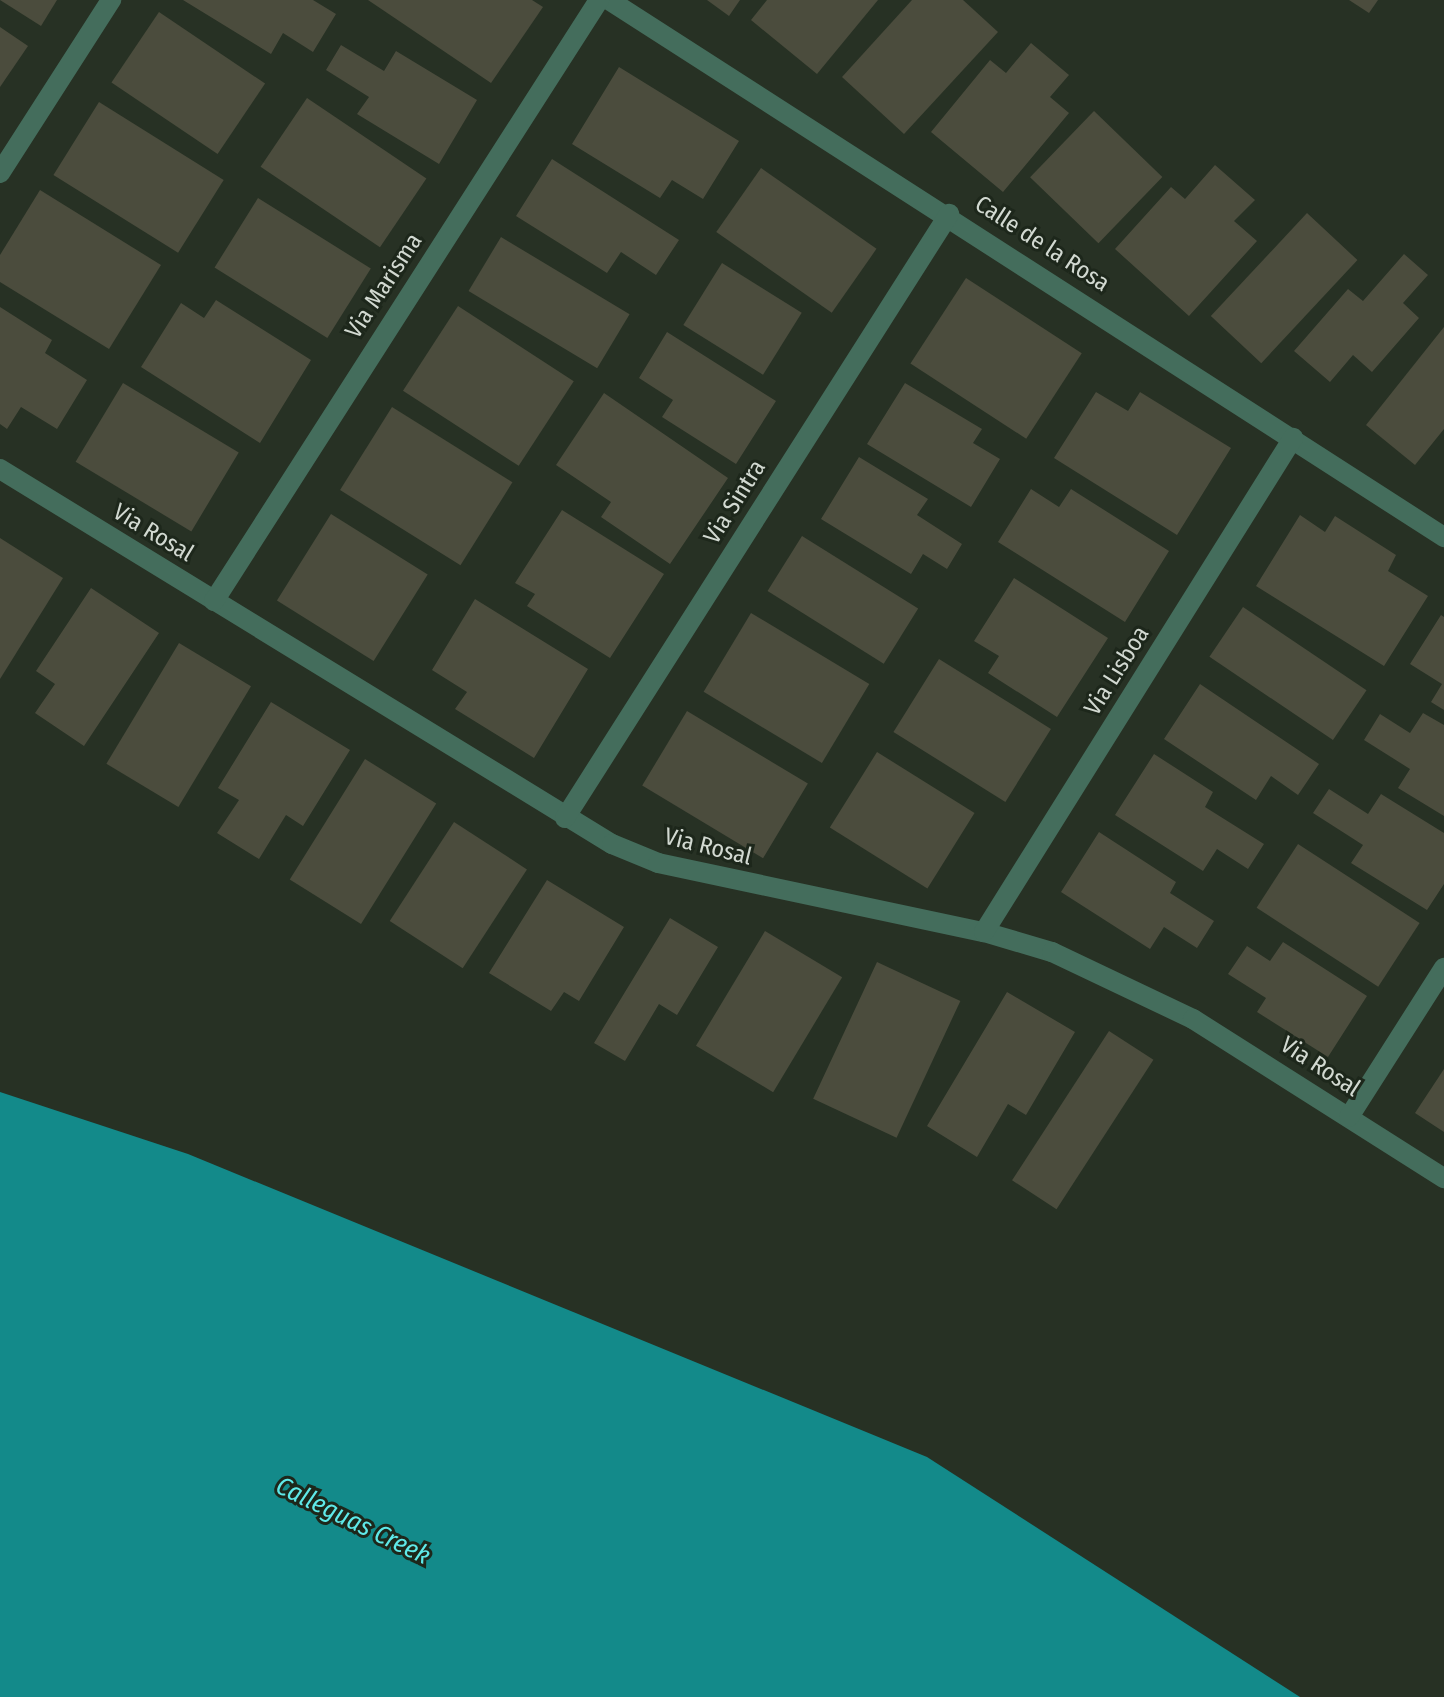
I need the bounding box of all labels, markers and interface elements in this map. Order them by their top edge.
street label: Calle de la Rosa [969,190,1115,298]
street label: Via Marisma [339,228,429,344]
street label: Via Sintra [698,455,772,549]
street label: Via Rosal [107,498,199,568]
street label: Via Lisboa [1078,621,1156,721]
street label: Via Rosal [661,822,755,872]
street label: Via Rosal [1275,1031,1365,1103]
water label: Calleguas Creek [271,1470,435,1572]

